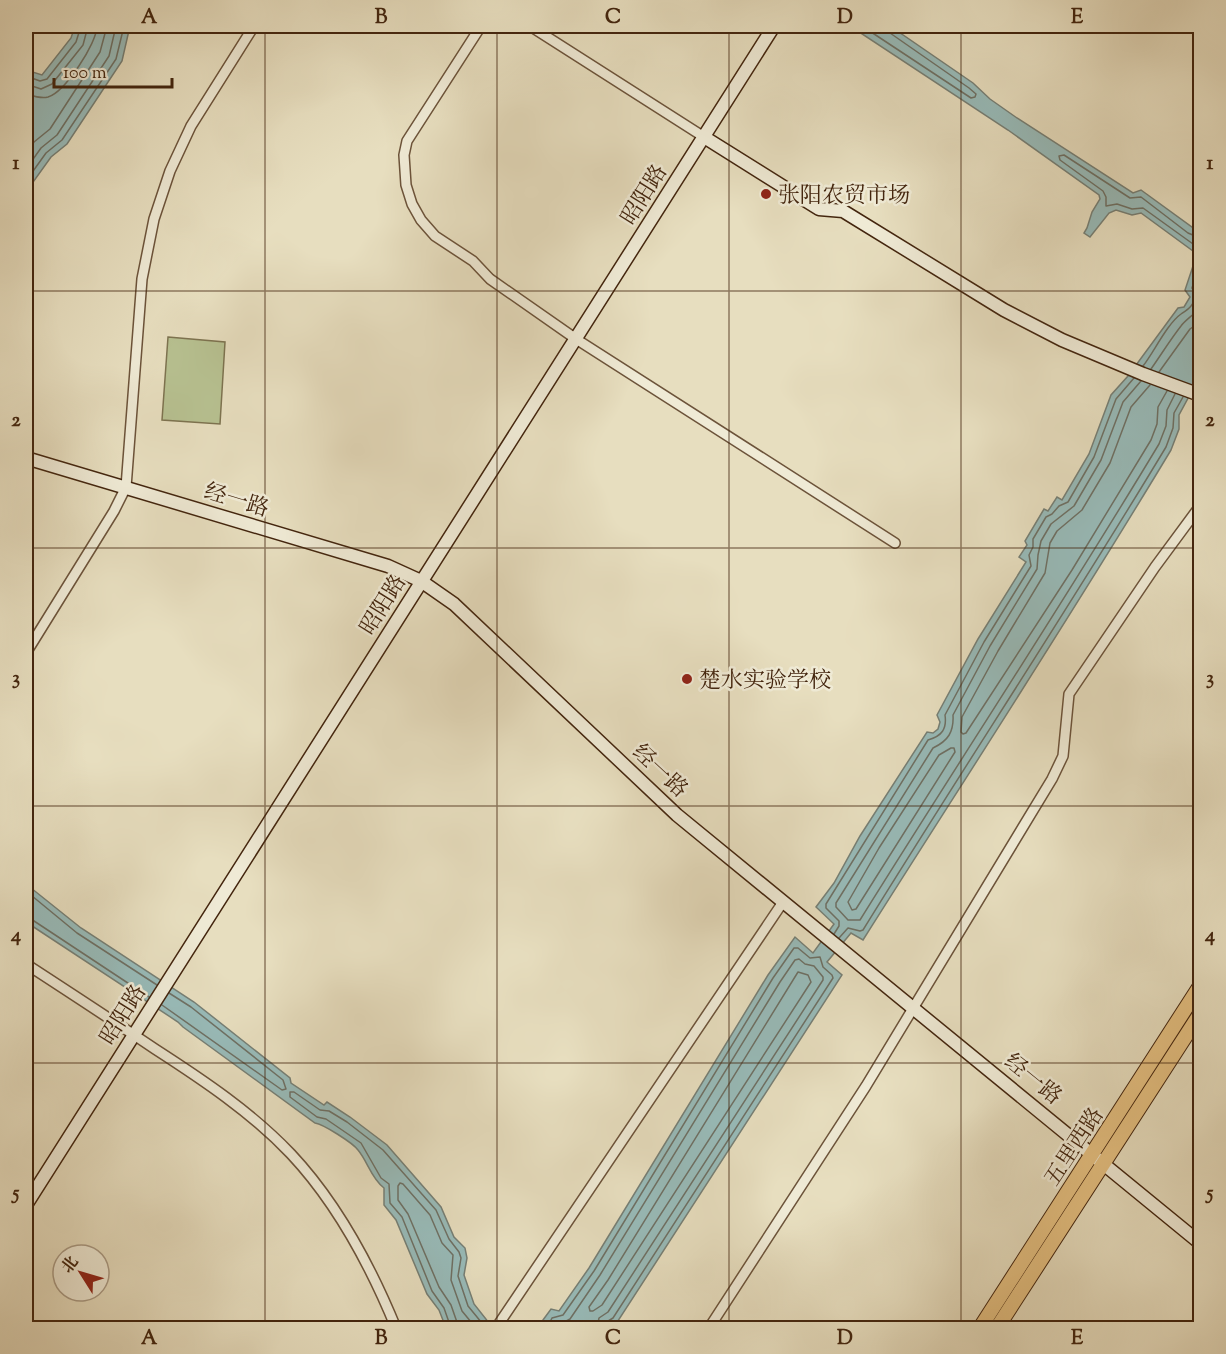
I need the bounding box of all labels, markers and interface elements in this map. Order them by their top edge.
text: A [141,4,158,33]
text: B [375,4,388,33]
text: C [605,4,621,33]
text: D [837,4,853,33]
text: E [1071,4,1084,33]
scale bar [54,51,172,89]
text: 100 m [63,61,107,87]
text: 1 [13,150,20,179]
text: 1 [1207,150,1214,179]
street label: 昭阳路 [614,159,677,232]
place label: 张阳农贸市场 [778,181,910,213]
marker: 张阳农贸市场 [759,187,773,201]
text: 2 [11,407,21,436]
text: 2 [1205,407,1215,436]
street label: 经一路 [200,477,272,527]
street label: 昭阳路 [353,569,416,642]
text: 3 [12,665,20,694]
text: 3 [1206,665,1214,694]
place label: 楚水实验学校 [699,666,831,698]
marker: 楚水实验学校 [680,672,694,686]
street label: 经一路 [624,738,694,806]
text: 4 [10,922,21,951]
text: 4 [1204,922,1215,951]
street label: 昭阳路 [93,979,156,1052]
street label: 经一路 [996,1047,1068,1114]
street label: 五里西路 [1038,1102,1113,1193]
text: 5 [11,1180,20,1209]
text: 5 [1205,1180,1214,1209]
north arrow [51,1243,111,1303]
text: 北 [57,1252,85,1279]
text: A [141,1325,158,1354]
text: B [375,1325,388,1354]
text: C [605,1325,621,1354]
text: D [837,1325,853,1354]
text: E [1071,1325,1084,1354]

